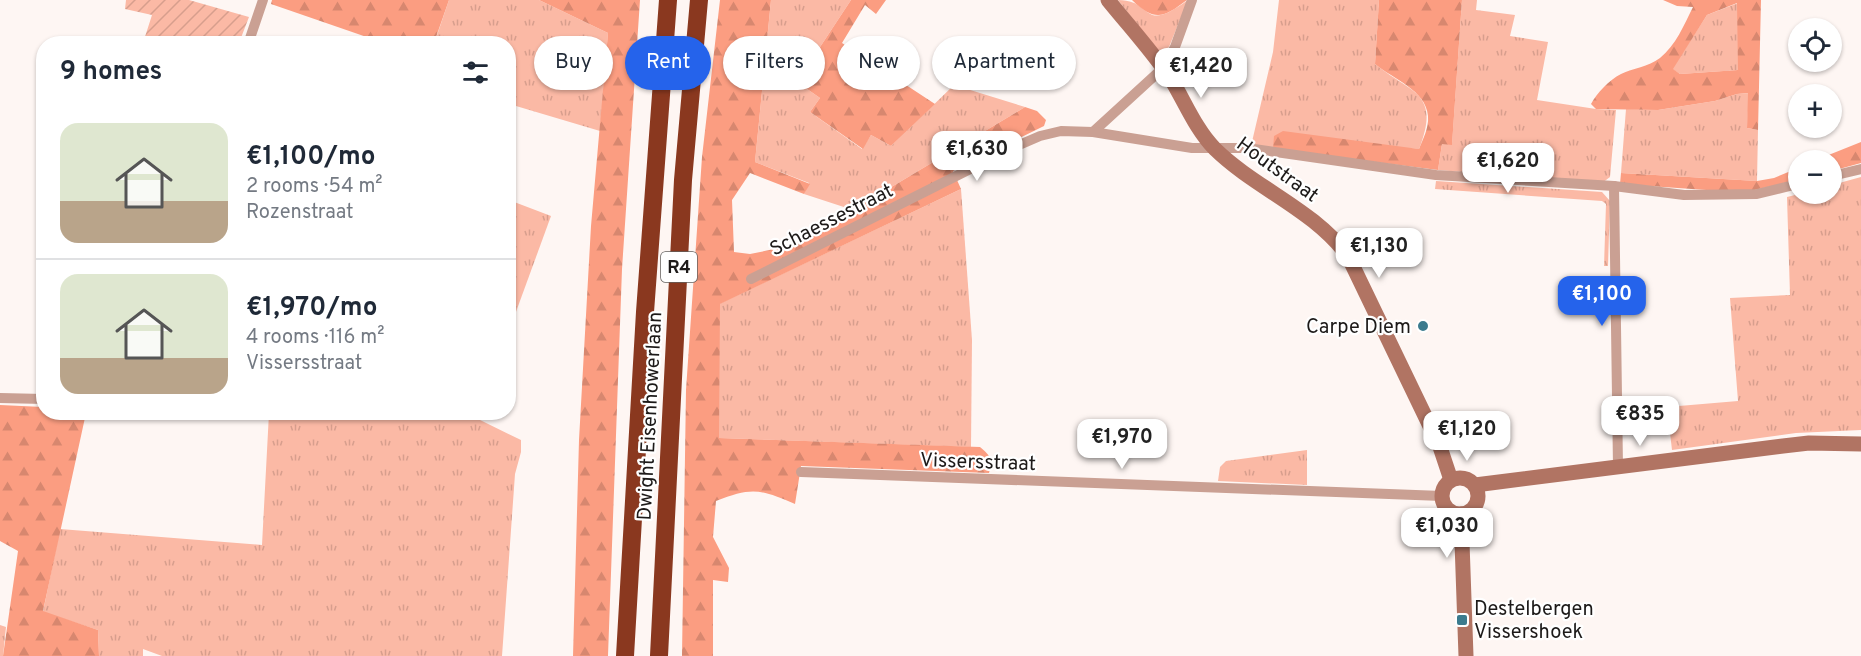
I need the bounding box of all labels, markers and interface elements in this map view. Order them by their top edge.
map controls [1788,18,1842,204]
button: locate [1788,18,1842,72]
chip: Buy [534,36,613,90]
chip: Rent [625,36,711,90]
chip: Filters [723,36,825,90]
chip: New [837,36,920,90]
chip: Apartment [932,36,1076,90]
pin: €1,420 [1152,48,1250,99]
text: €1,420 [1169,54,1233,80]
text: 9 homes [60,56,162,89]
icon: filters [459,56,492,89]
button: + [1788,84,1842,138]
pin: €1,630 [928,131,1026,182]
street label: Houtstraat [1231,132,1323,209]
text: €1,630 [945,137,1009,163]
text: €1,100/mo [246,141,376,174]
pin: €1,620 [1459,143,1557,194]
icon: home [108,147,180,219]
text: €1,620 [1476,149,1540,175]
button: − [1788,150,1842,204]
text: 2 rooms · 54 m² [246,174,383,200]
street label: Schaessestraat [766,179,898,263]
text: Rozenstraat [246,200,354,226]
pin: €1,130 [1330,228,1428,279]
text: €1,130 [1350,234,1408,260]
road number: R4 [661,252,697,282]
pin: €1,100 [1553,276,1651,327]
text: €1,100 [1572,282,1632,308]
text: €1,970/mo [246,292,378,325]
icon: home [108,298,180,370]
street label: Dwight Eisenhowerlaan [633,311,669,521]
place label: Carpe Diem [1306,315,1411,341]
marker: Carpe Diem [1416,319,1430,333]
text: 4 rooms · 116 m² [246,325,384,351]
text: Vissersstraat [246,351,362,377]
pin: €835 [1604,396,1676,447]
text: €835 [1615,402,1665,428]
pin: €1,120 [1418,411,1516,462]
text: €1,120 [1437,417,1497,443]
pin: €1,970 [1073,419,1171,470]
text: €1,970 [1091,425,1153,451]
street label: Vissersstraat [919,448,1037,478]
pin: €1,030 [1398,508,1496,559]
text: €1,030 [1415,514,1479,540]
place label: Destelbergen Vissershoek [1474,597,1594,646]
marker: Destelbergen Vissershoek [1455,613,1469,627]

